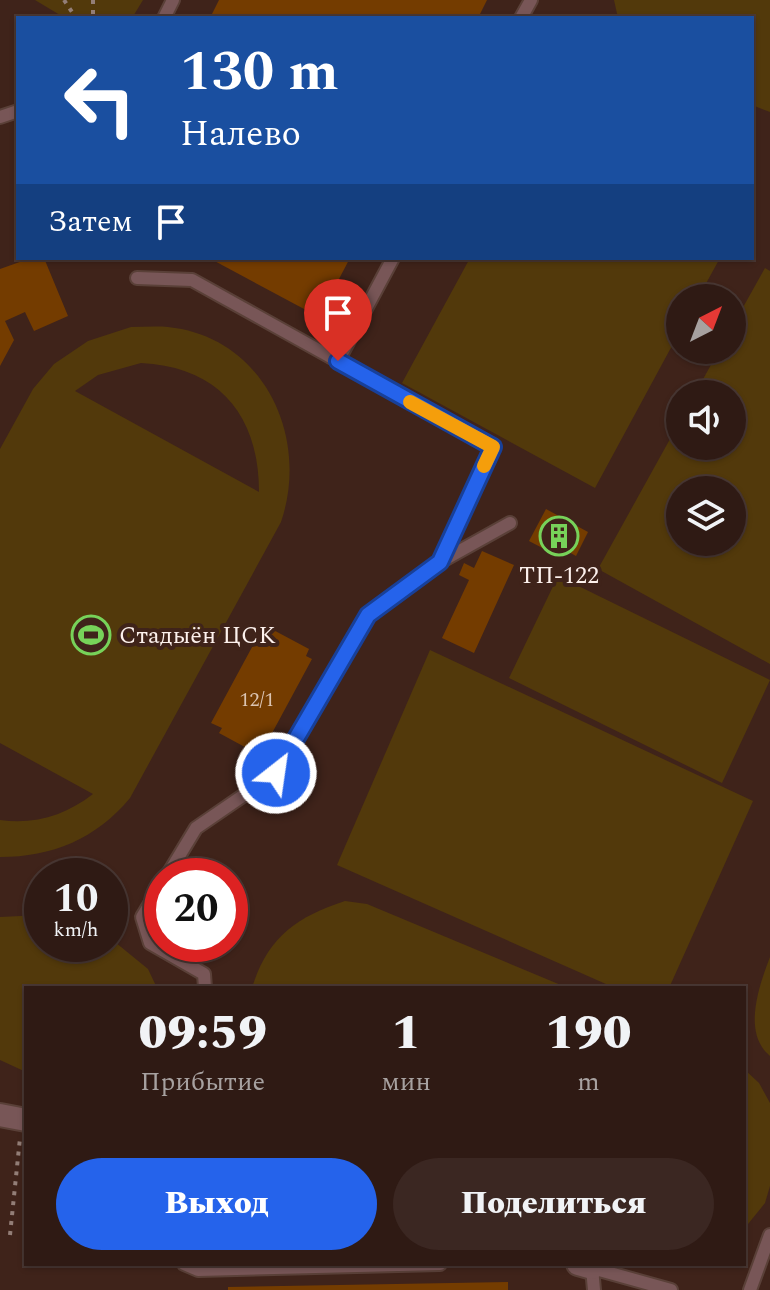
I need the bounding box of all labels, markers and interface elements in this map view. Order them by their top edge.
text: 130 m [180,30,339,115]
icon: left [48,48,152,152]
text: Налево [180,107,301,162]
text: Затем [48,199,133,245]
icon: arrive [149,200,193,244]
pin [304,279,372,361]
north arrow [666,284,746,364]
map controls [666,284,746,556]
icon: arrive [316,291,360,335]
button: sound [666,380,746,460]
button: layers [666,476,746,556]
building icon: ТП-122 [538,515,580,557]
place label: ТП-122 [519,558,599,594]
sports icon: Стадыён ЦСК [70,614,112,656]
place label: Стадыён ЦСК [119,618,276,654]
house number: 12/1 [240,685,275,715]
position arrow [234,731,318,815]
speed limit sign: 20 [144,858,248,962]
text: 10 [54,869,98,930]
text: km/h [54,915,99,945]
text: 09:59 [138,997,267,1070]
text: 1 [392,997,421,1070]
text: 190 [545,997,632,1070]
text: Прибытие [140,1062,265,1102]
text: мин [381,1062,431,1102]
text: m [577,1062,600,1102]
button: Выход [56,1158,377,1250]
button: Поделиться [393,1158,714,1250]

